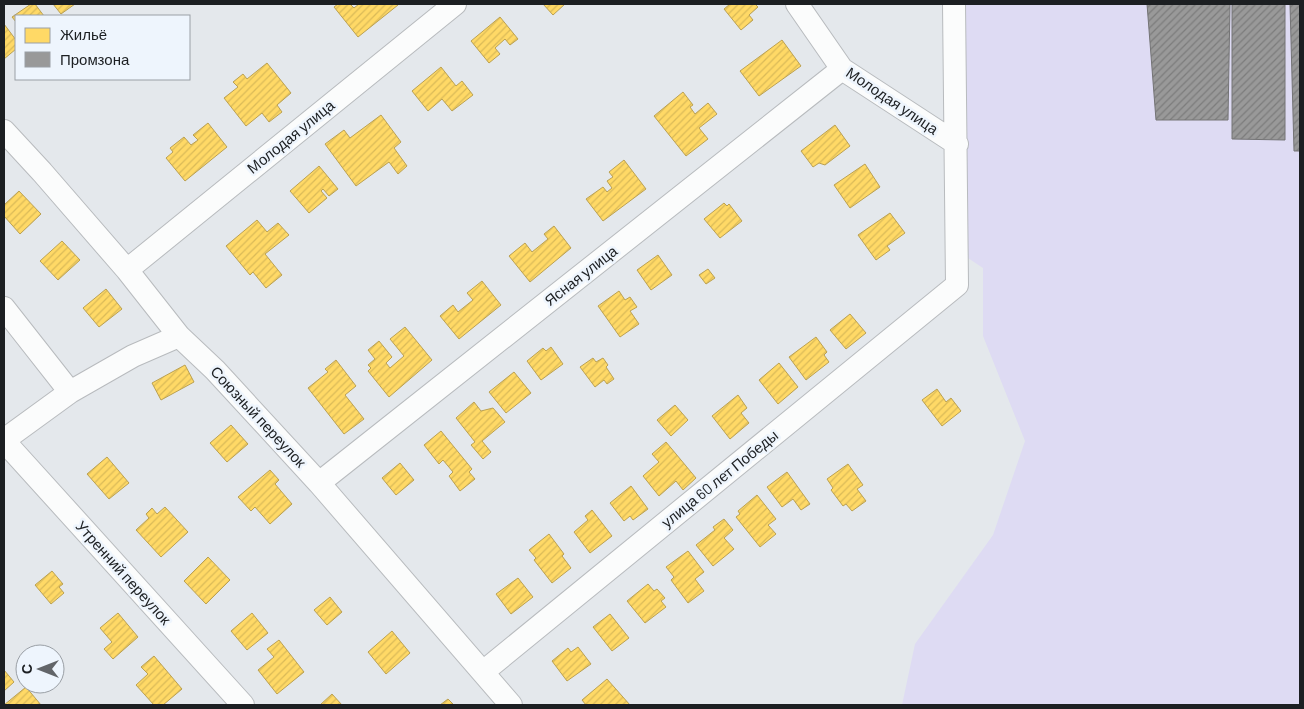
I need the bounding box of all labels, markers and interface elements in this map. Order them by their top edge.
legend [15,15,190,80]
text: Жильё [60,25,107,43]
text: Промзона [60,50,130,68]
street label: Молодая улица [843,63,943,138]
street label: Молодая улица [243,95,338,177]
street label: Ясная улица [540,241,621,309]
street label: Союзный переулок [207,362,311,471]
street label: улица 60 лет Победы [657,426,781,531]
street label: Утренний переулок [72,517,175,628]
north arrow [15,644,65,694]
text: С [18,664,35,674]

